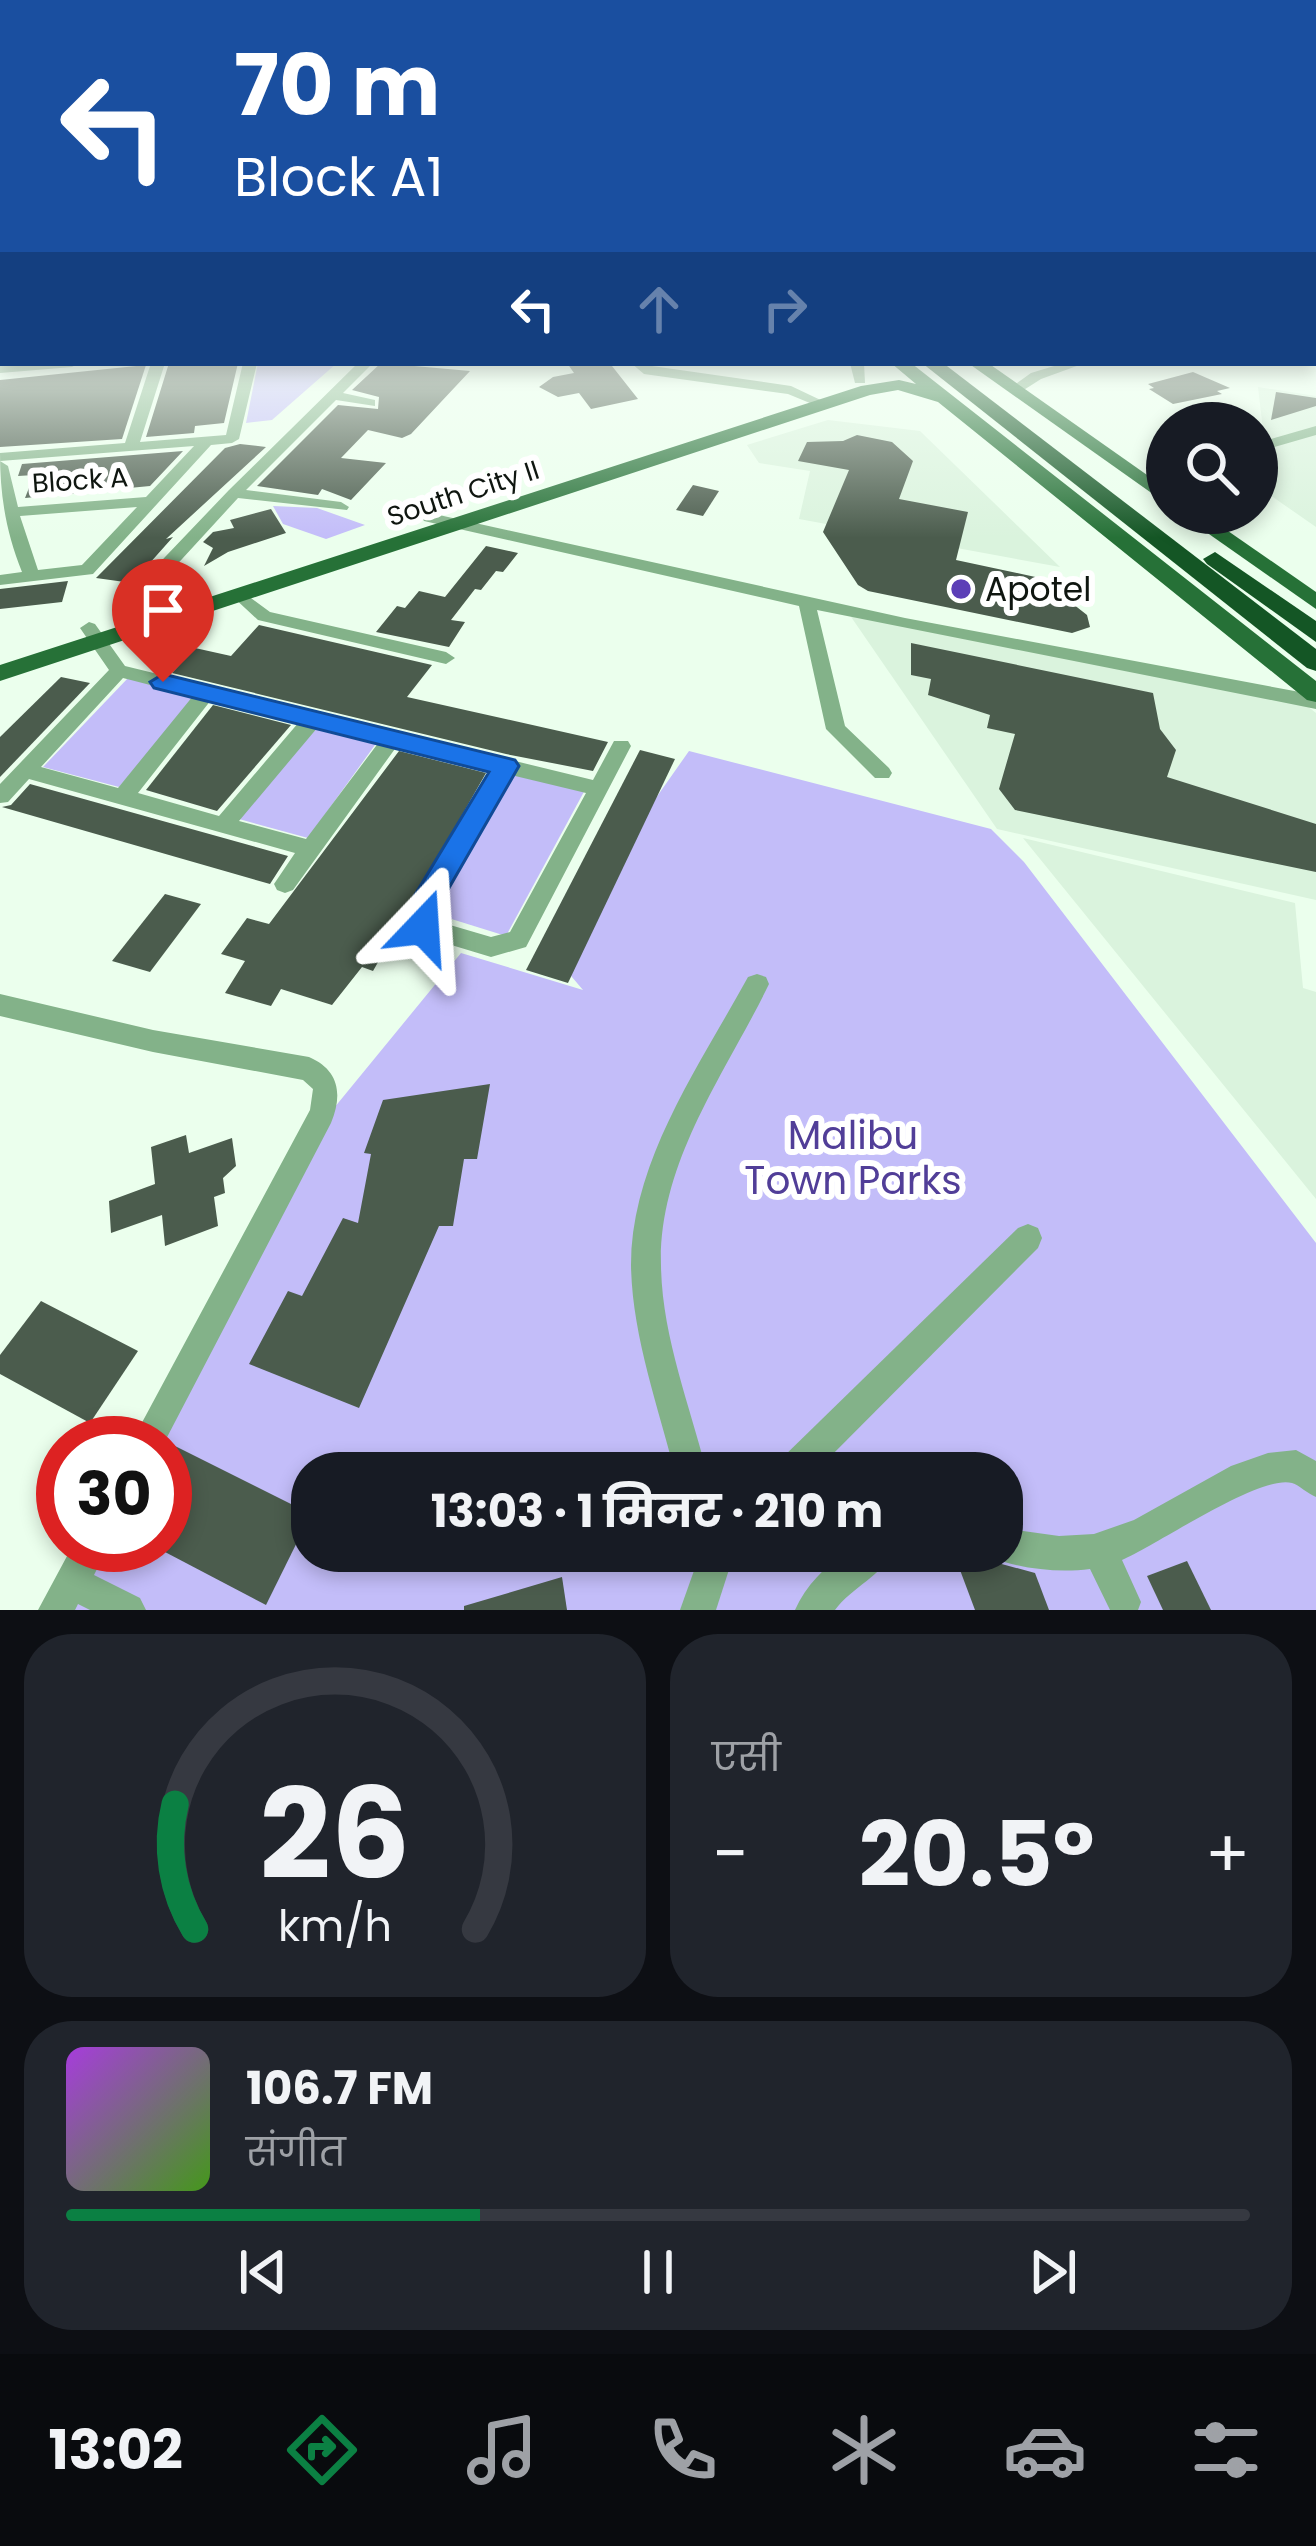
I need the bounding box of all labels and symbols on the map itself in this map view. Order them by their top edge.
street label: South City II [382,451,544,535]
street label: Block A [31,458,129,502]
pin [112,559,214,682]
place label: Apotel [985,566,1091,613]
marker: Apotel [948,576,974,602]
position arrow [360,864,486,990]
park label: Malibu Town Parks [744,1108,962,1208]
speed limit sign: 30 [36,1416,192,1572]

